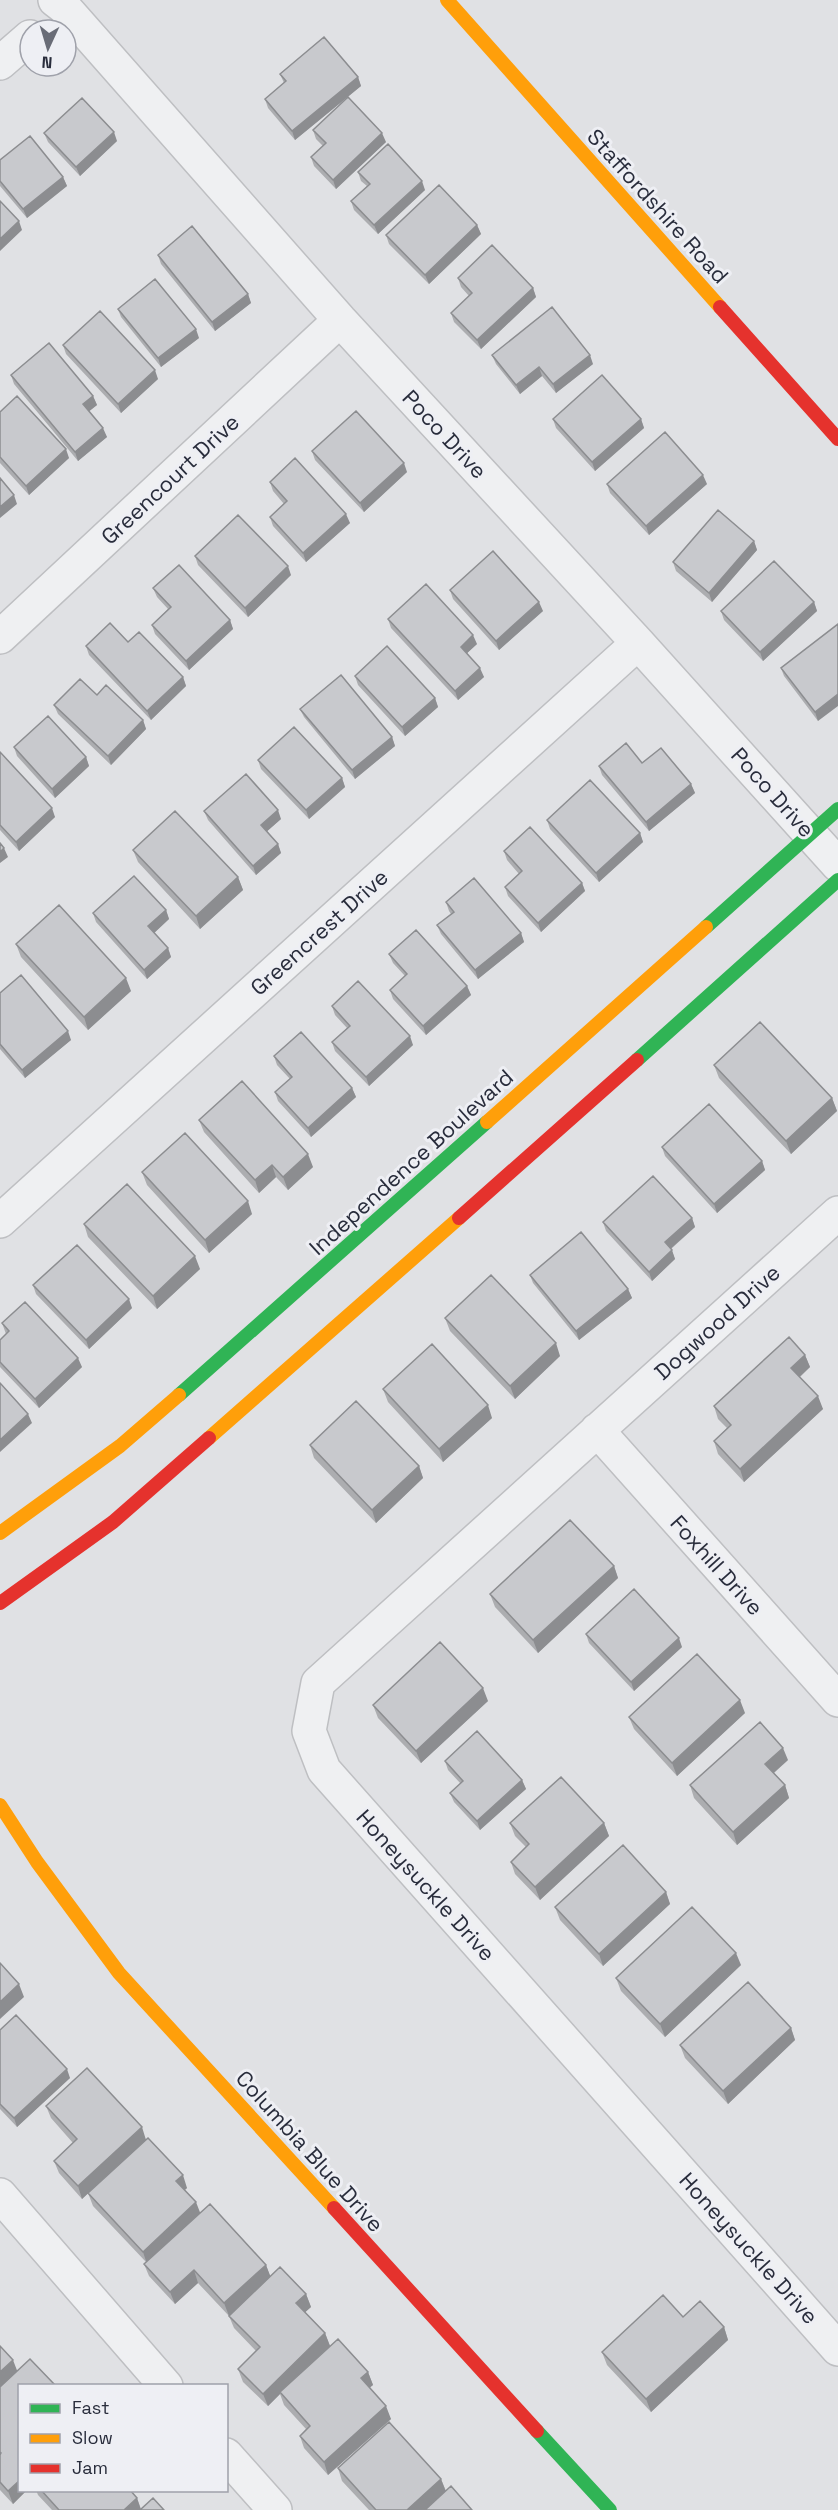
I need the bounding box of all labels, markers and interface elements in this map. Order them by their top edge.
north arrow [18,18,78,78]
text: N [41,52,53,73]
street label: Staffordshire Road [581,123,735,289]
street label: Poco Drive [397,384,493,484]
street label: Greencourt Drive [95,408,245,550]
street label: Poco Drive [725,741,821,843]
street label: Greencrest Drive [244,863,394,1001]
street label: Independence Boulevard [303,1063,519,1261]
street label: Dogwood Drive [648,1258,786,1386]
street label: Foxhill Drive [665,1509,769,1621]
street label: Honeysuckle Drive [350,1803,502,1967]
street label: Columbia Blue Drive [230,2064,390,2238]
street label: Honeysuckle Drive [673,2166,825,2330]
legend [18,2384,228,2492]
text: Fast [72,2396,109,2419]
text: Slow [72,2426,113,2449]
text: Jam [72,2456,108,2479]

